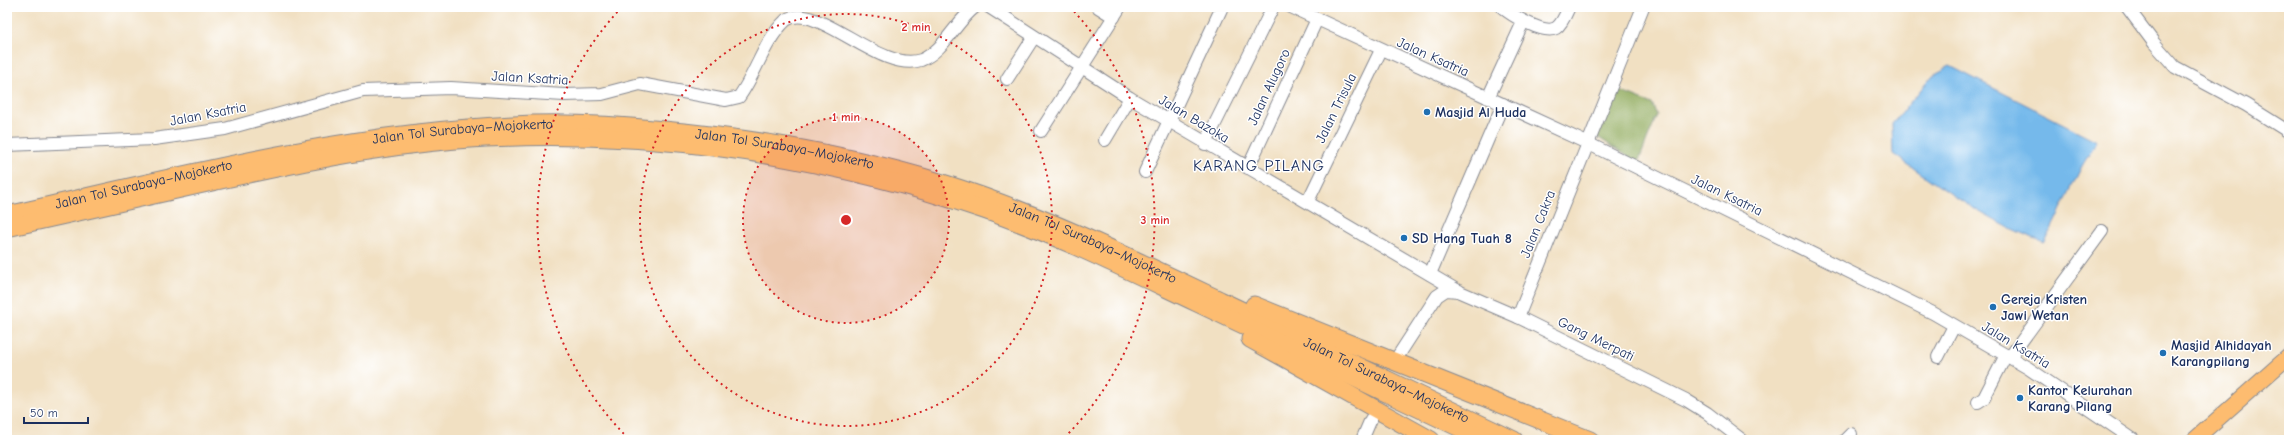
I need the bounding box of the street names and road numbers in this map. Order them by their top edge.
street label: Jalan Ksatria [1394,34,1472,80]
street label: Jalan Alugoro [1244,46,1294,128]
street label: Jalan Ksatria [491,67,569,89]
street label: Jalan Trisula [1312,70,1360,146]
street label: Jalan Bazoka [1156,91,1232,147]
street label: Jalan Ksatria [169,98,247,130]
street label: Jalan Tol Surabaya–Mojokerto [371,115,553,147]
street label: Jalan Tol Surabaya–Mojokerto [694,125,876,172]
street label: Jalan Tol Surabaya–Mojokerto [53,156,234,212]
street label: Jalan Ksatria [1689,170,1765,220]
street label: Jalan Cakra [1517,188,1559,260]
street label: Jalan Tol Surabaya–Mojokerto [1007,198,1180,287]
street label: Gang Merpati [1555,313,1637,365]
street label: Jalan Ksatria [1979,318,2053,372]
street label: Jalan Tol Surabaya–Mojokerto [1301,333,1472,426]

